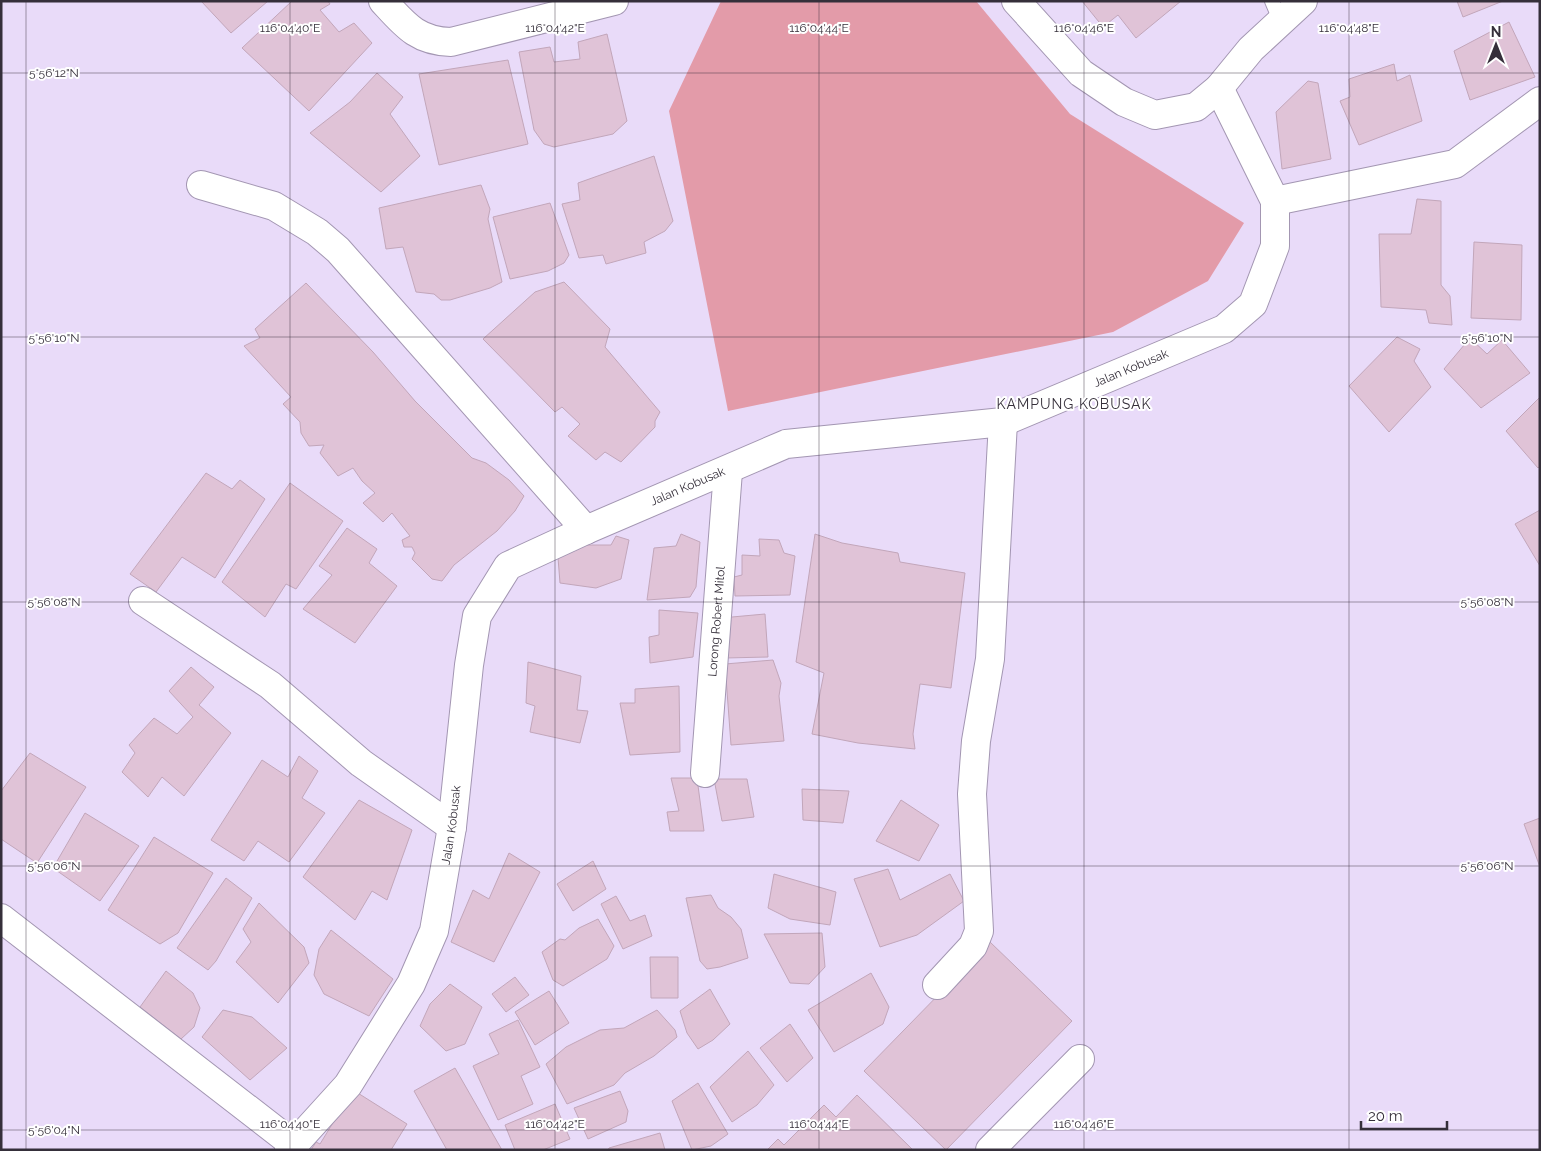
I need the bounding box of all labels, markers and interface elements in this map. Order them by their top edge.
north arrow [1471,20,1521,70]
text: 116°04'40"E [260,21,320,35]
text: 116°04'42"E [525,21,585,35]
text: 116°04'44"E [789,21,849,35]
text: 116°04'46"E [1054,21,1114,35]
text: 116°04'48"E [1319,21,1379,35]
text: N [1491,24,1501,40]
text: 5°56'12"N [29,66,79,80]
text: 5°56'10"N [29,331,79,345]
text: 5°56'10"N [1462,331,1512,345]
street label: Jalan Kobusak [1091,346,1171,390]
district label: KAMPUNG KOBUSAK [996,396,1152,412]
street label: Jalan Kobusak [648,464,728,509]
street label: Lorong Robert Mitol [705,565,728,677]
text: 5°56'08"N [28,595,80,609]
text: 5°56'08"N [1461,595,1513,609]
street label: Jalan Kobusak [439,784,463,866]
text: 5°56'06"N [28,859,80,873]
text: 5°56'06"N [1461,859,1513,873]
scale bar [1361,1098,1447,1130]
text: 20 m [1368,1107,1403,1125]
text: 116°04'40"E [260,1117,320,1131]
text: 116°04'42"E [525,1117,585,1131]
text: 116°04'44"E [789,1117,849,1131]
text: 116°04'46"E [1054,1117,1114,1131]
text: 5°56'04"N [28,1123,80,1137]

